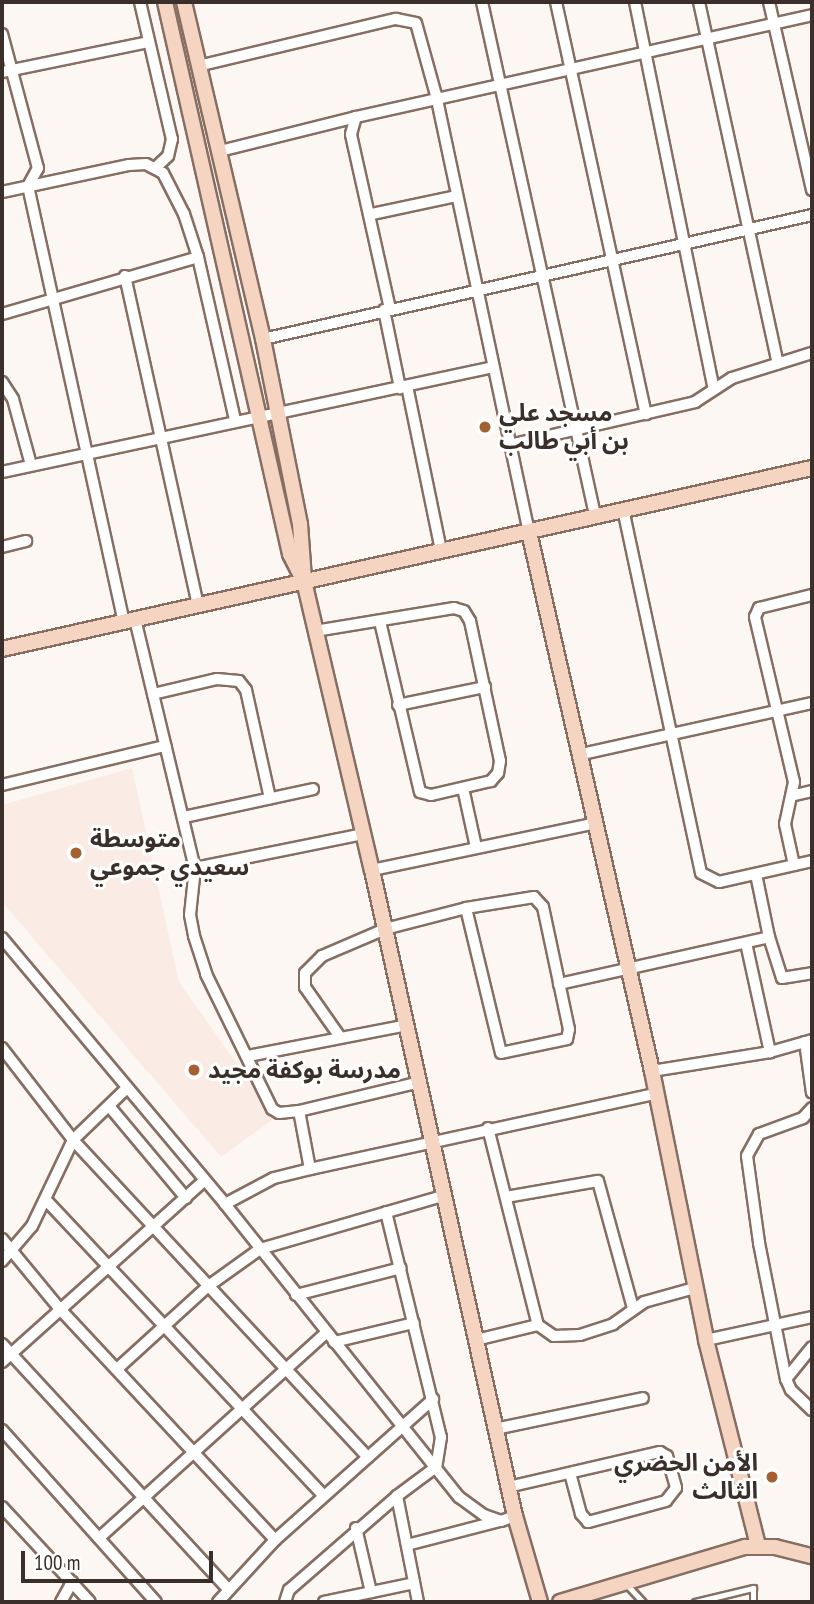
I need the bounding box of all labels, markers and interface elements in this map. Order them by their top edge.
place label: مسجد علي بن أبي طالب [499,399,629,455]
marker: مسجد علي بن أبي طالب [477,419,493,435]
place label: متوسطة سعيدي جموعي [90,825,249,881]
marker: متوسطة سعيدي جموعي [68,845,84,861]
place label: مدرسة بوكفة مجيد [208,1056,401,1084]
marker: مدرسة بوكفة مجيد [186,1062,202,1078]
place label: الأمن الحضري الثالث [614,1449,758,1505]
marker: الأمن الحضري الثالث [764,1469,780,1485]
scale bar [24,1538,217,1582]
text: 100 m [34,1549,80,1576]

